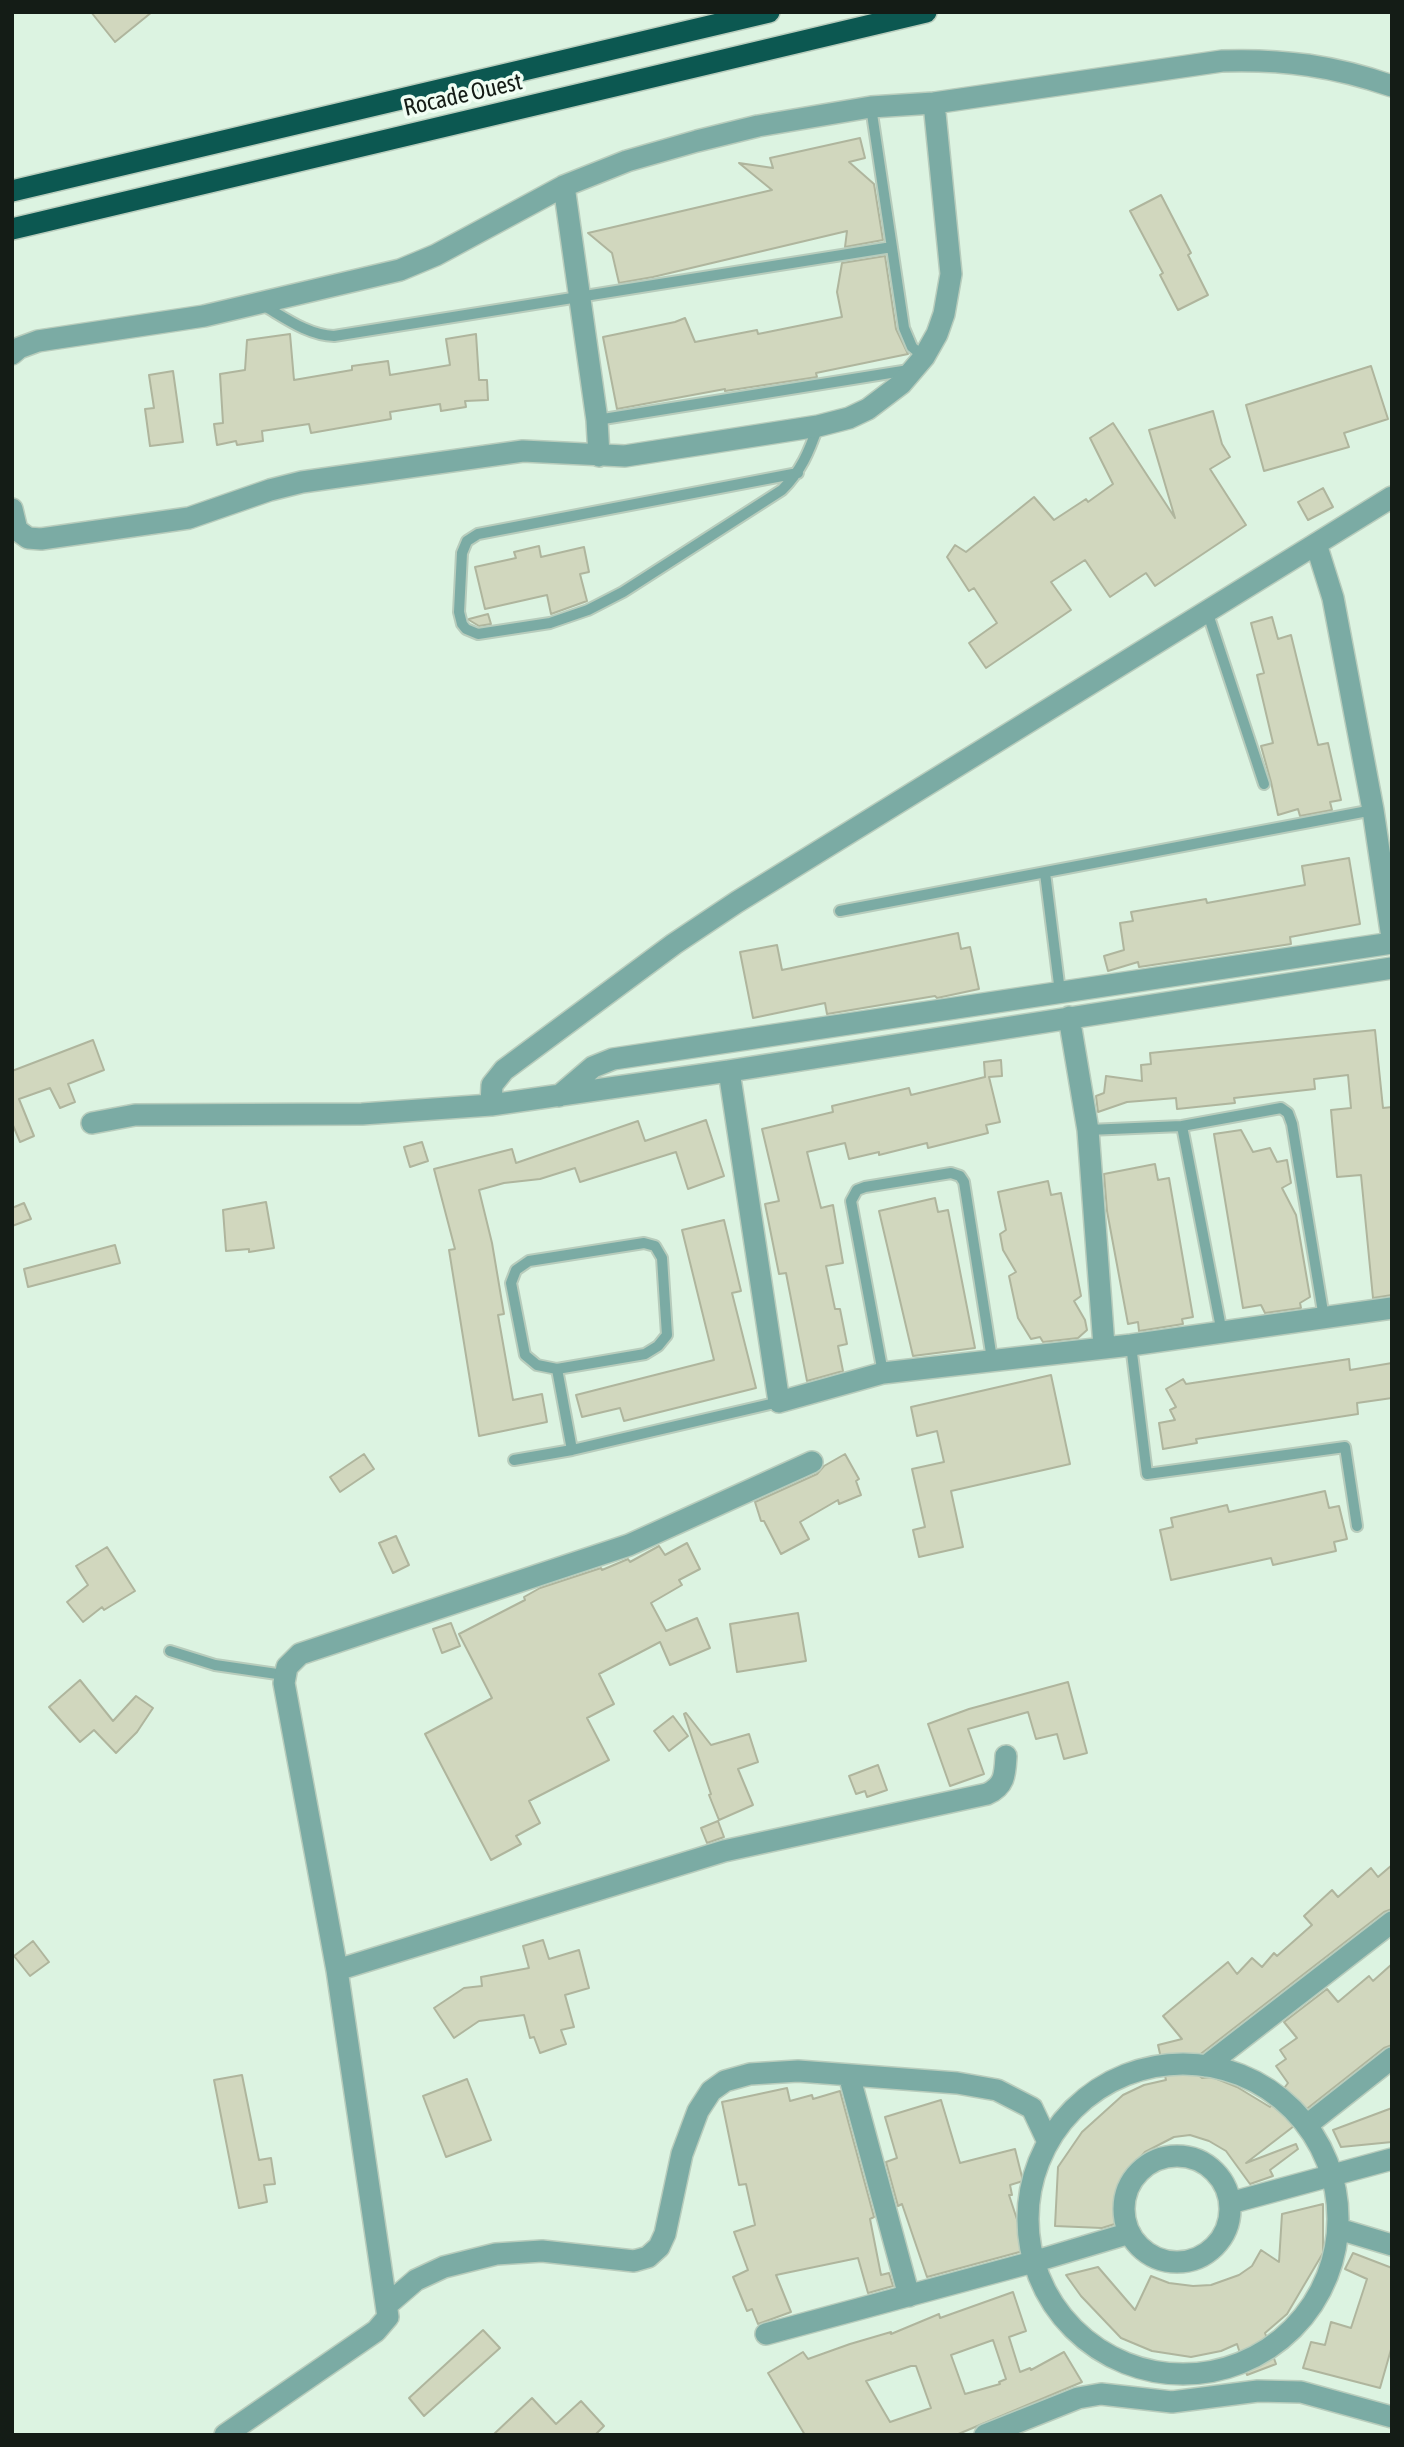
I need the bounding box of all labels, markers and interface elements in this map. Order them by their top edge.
street label: Rocade Ouest [401,67,525,123]

